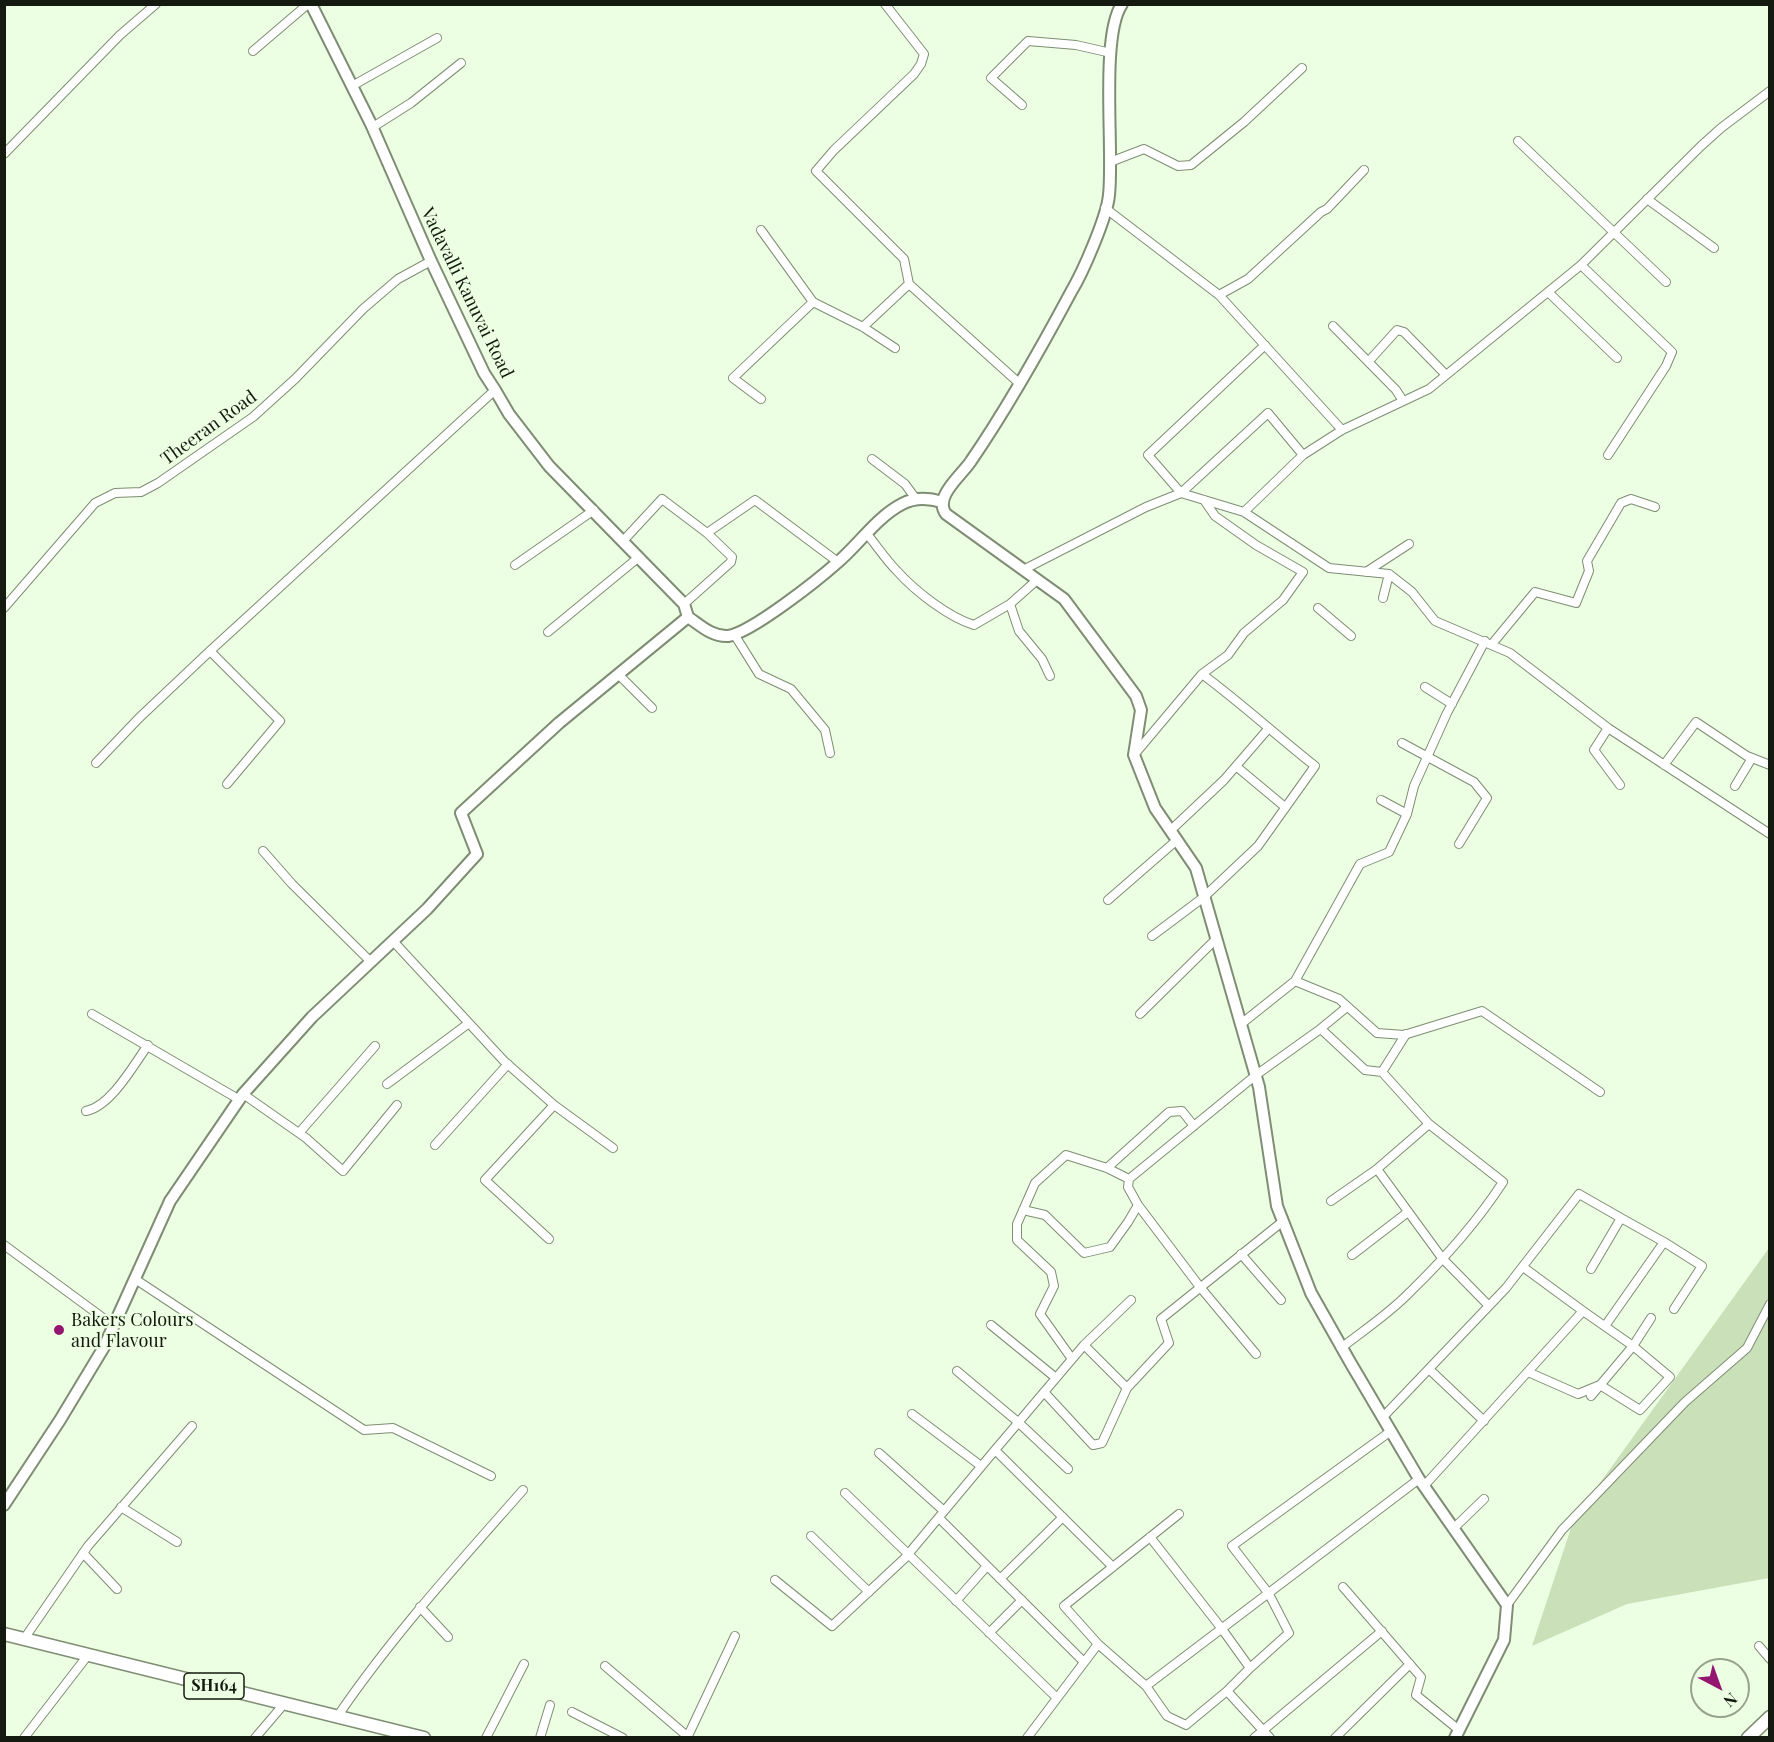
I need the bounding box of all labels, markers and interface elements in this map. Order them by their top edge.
street label: Vadavalli Kanuvai Road [416,204,518,382]
street label: Theeran Road [157,386,261,470]
place label: Bakers Colours and Flavour [71,1309,194,1352]
marker: Bakers Colours and Flavour [52,1323,66,1337]
north arrow [1690,1658,1750,1718]
road number: SH164 [184,1673,244,1699]
text: N [1720,1689,1742,1712]

